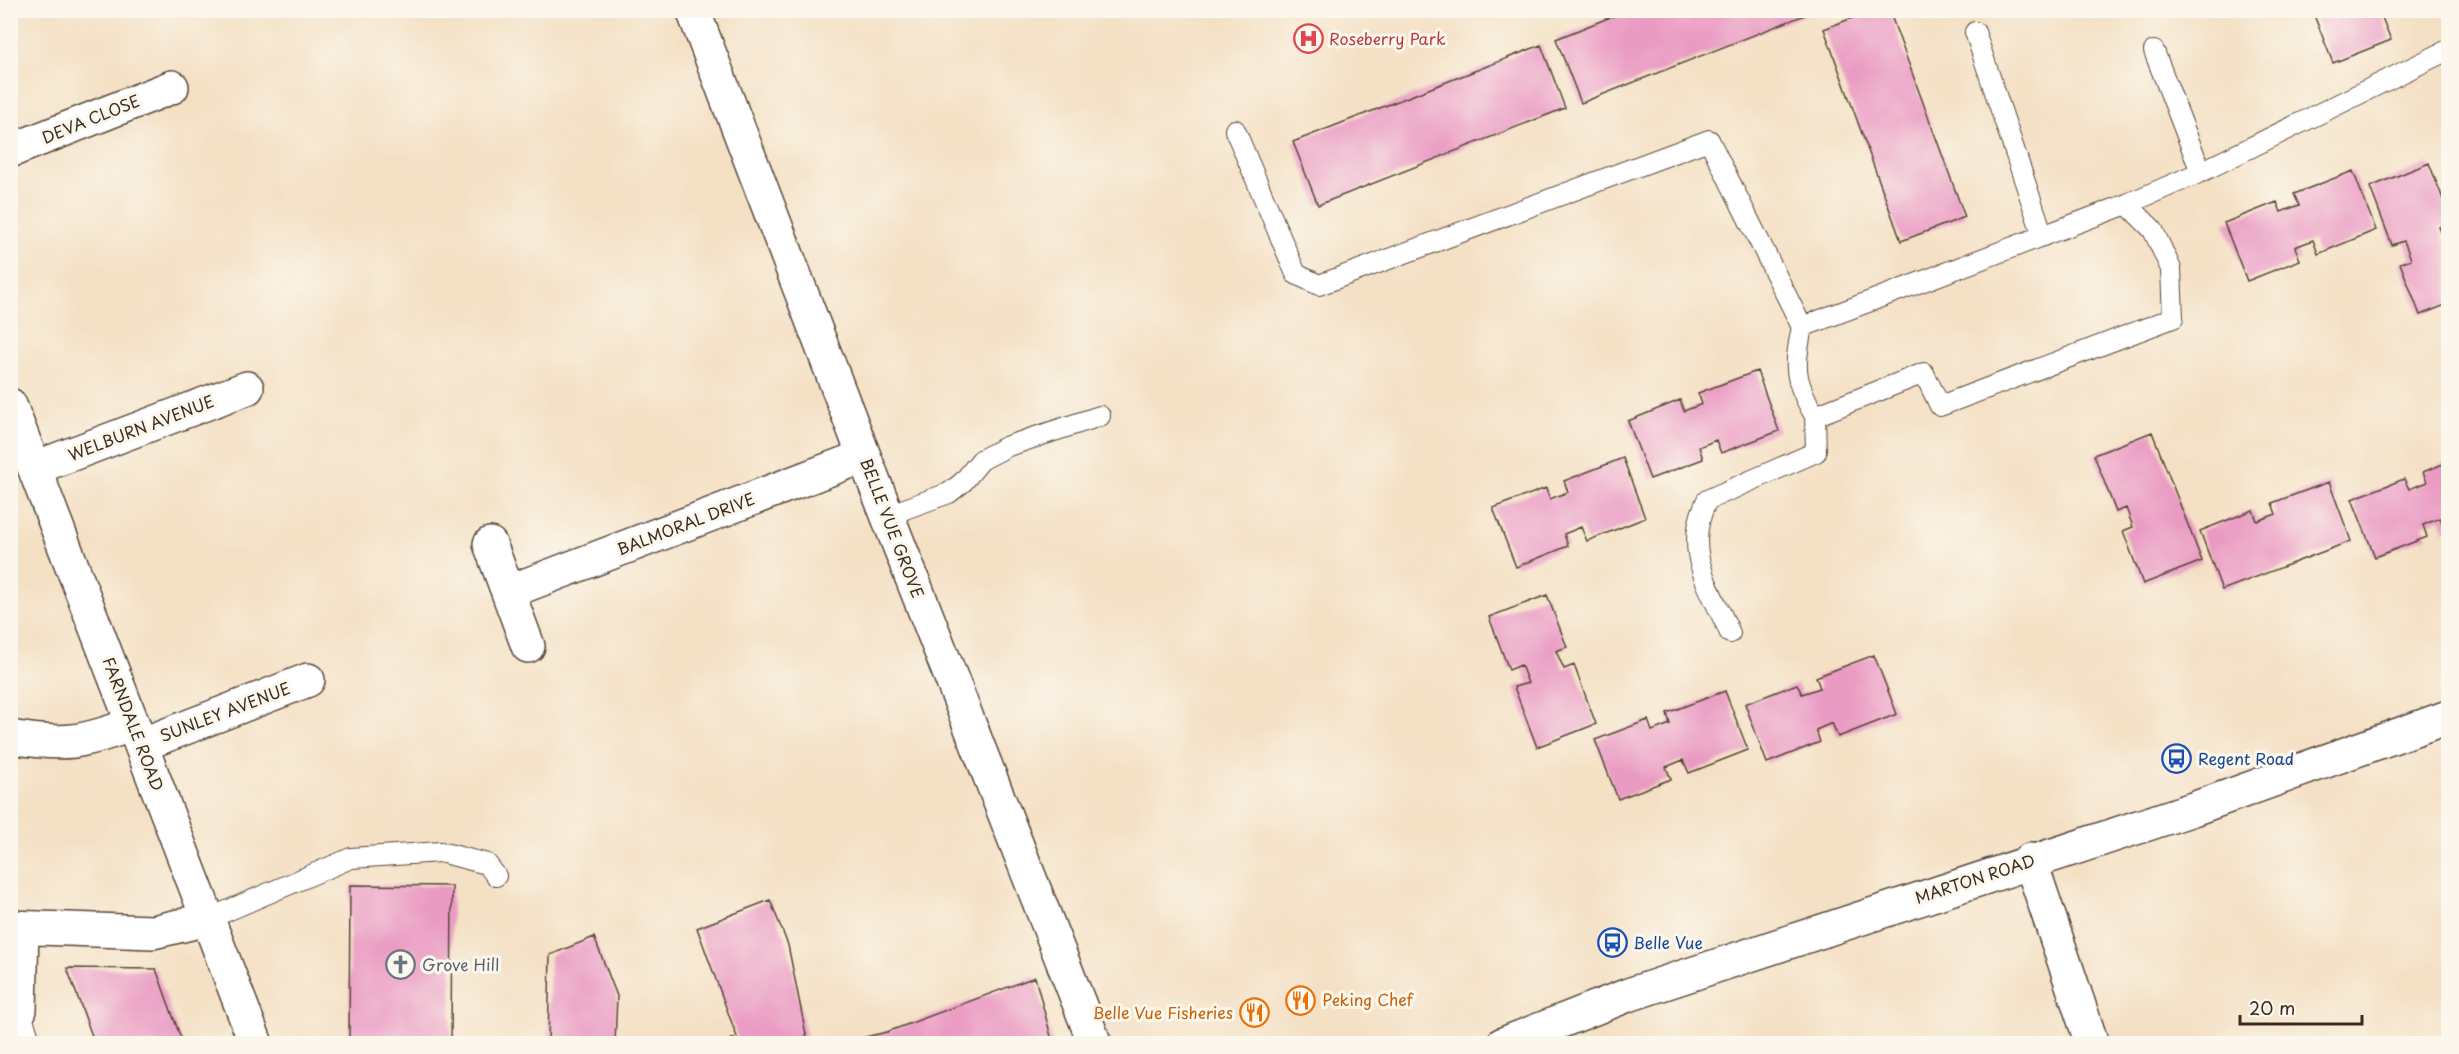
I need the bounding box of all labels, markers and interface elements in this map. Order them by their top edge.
hospital icon: Roseberry Park [1292,23,1324,55]
place label: Roseberry Park [1329,26,1446,50]
street label: DEVA CLOSE [38,87,143,149]
street label: WELBURN AVENUE [64,388,217,466]
street label: BELLE VUE GROVE [855,454,931,601]
street label: BALMORAL DRIVE [613,486,758,560]
street label: FARNDALE ROAD [97,653,171,794]
street label: SUNLEY AVENUE [156,675,293,747]
bus stop icon: Regent Road [2161,743,2193,775]
place label: Regent Road [2198,746,2294,770]
street label: MARTON ROAD [1912,847,2038,909]
bus stop icon: Belle Vue [1596,927,1628,959]
place label: Belle Vue [1633,930,1703,954]
church icon: Grove Hill [385,949,417,981]
place label: Grove Hill [422,952,499,976]
restaurant icon: Peking Chef [1285,984,1317,1016]
place label: Peking Chef [1322,987,1415,1011]
scale bar [2240,988,2362,1026]
text: 20 m [2249,994,2295,1021]
restaurant icon: Belle Vue Fisheries [1238,997,1270,1029]
place label: Belle Vue Fisheries [1092,1000,1233,1024]

